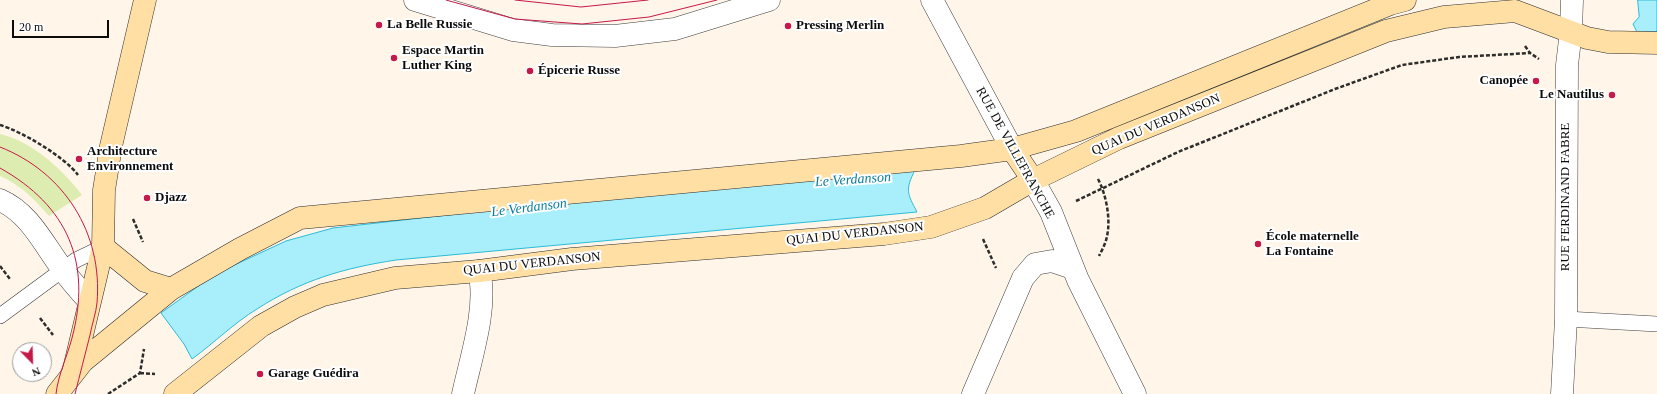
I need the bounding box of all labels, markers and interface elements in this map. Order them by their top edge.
scale bar [14,12,111,38]
place label: La Belle Russie [387,17,472,33]
place label: Pressing Merlin [796,18,884,34]
text: 20 m [19,20,43,34]
marker: La Belle Russie [374,20,384,30]
marker: Pressing Merlin [783,21,793,31]
place label: Espace Martin Luther King [402,43,484,74]
marker: Espace Martin Luther King [389,53,399,63]
place label: Épicerie Russe [538,63,620,79]
marker: Épicerie Russe [525,66,535,76]
place label: Canopée [1480,73,1528,89]
marker: Canopée [1531,76,1541,86]
street label: RUE DE VILLEFRANCHE [972,84,1058,222]
place label: Le Nautilus [1539,87,1604,103]
marker: Le Nautilus [1607,90,1617,100]
street label: QUAI DU VERDANSON [1089,91,1223,159]
street label: RUE FERDINAND FABRE [1558,123,1574,271]
place label: Architecture Environnement [87,144,173,175]
marker: Architecture Environnement [74,154,84,164]
water label: Le Verdanson [814,169,892,191]
place label: Djazz [155,190,187,206]
marker: Djazz [142,193,152,203]
water label: Le Verdanson [490,195,568,221]
street label: QUAI DU VERDANSON [786,219,924,249]
place label: École maternelle La Fontaine [1266,229,1359,260]
marker: École maternelle La Fontaine [1253,239,1263,249]
street label: QUAI DU VERDANSON [463,249,601,279]
north arrow [12,342,52,382]
text: N [30,365,42,379]
place label: Garage Guédira [268,366,359,382]
marker: Garage Guédira [255,369,265,379]

